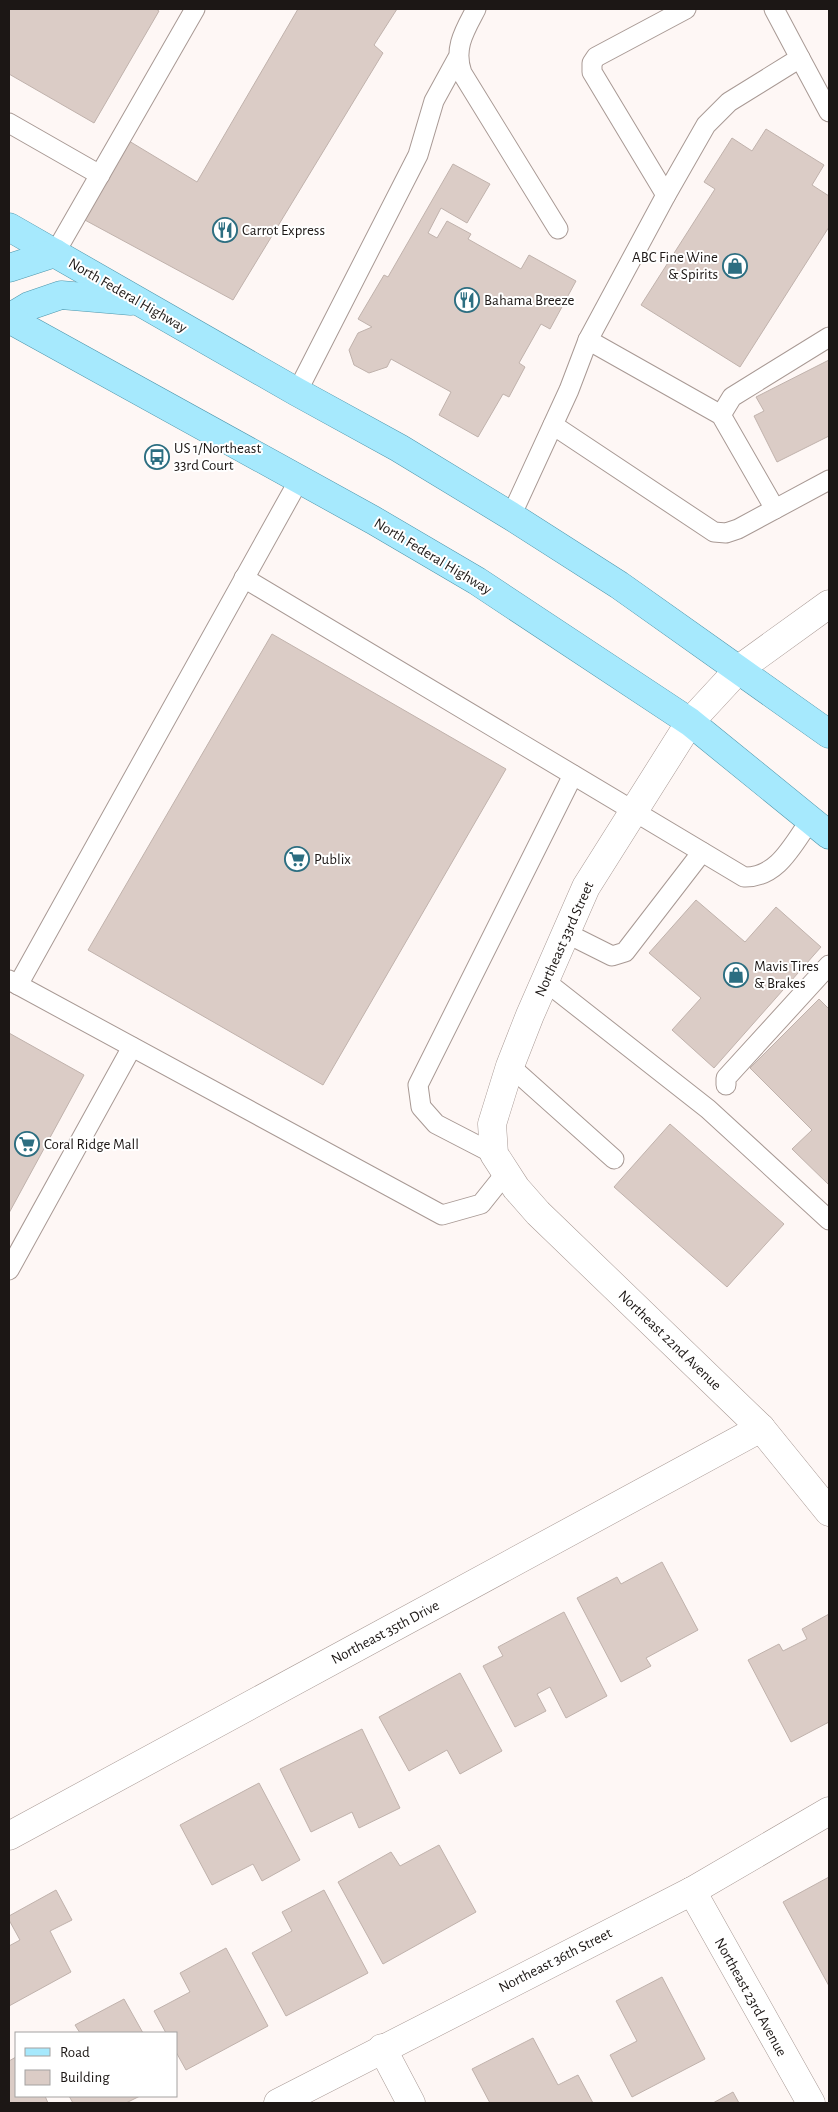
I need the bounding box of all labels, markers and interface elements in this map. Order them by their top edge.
restaurant icon: Carrot Express [212,217,238,243]
place label: Carrot Express [242,223,325,238]
place label: ABC Fine Wine & Spirits [632,250,718,282]
shop icon: ABC Fine Wine & Spirits [722,253,748,279]
street label: North Federal Highway [66,255,190,336]
restaurant icon: Bahama Breeze [454,287,480,313]
place label: Bahama Breeze [484,293,575,308]
place label: US 1/Northeast 33rd Court [174,441,261,473]
bus stop icon: US 1/Northeast 33rd Court [144,444,170,470]
street label: North Federal Highway [371,515,495,598]
supermarket icon: Publix [284,846,310,872]
place label: Publix [314,852,351,867]
street label: Northeast 33rd Street [532,879,597,999]
place label: Mavis Tires & Brakes [754,959,819,991]
shop icon: Mavis Tires & Brakes [723,962,749,988]
supermarket icon: Coral Ridge Mall [14,1131,40,1157]
place label: Coral Ridge Mall [44,1137,139,1152]
street label: Northeast 22nd Avenue [615,1288,724,1393]
street label: Northeast 35th Drive [329,1598,442,1667]
street label: Northeast 36th Street [496,1925,614,1995]
street label: Northeast 23rd Avenue [712,1935,789,2059]
legend [15,2032,178,2097]
text: Road [60,2045,90,2060]
text: Building [60,2070,110,2085]

